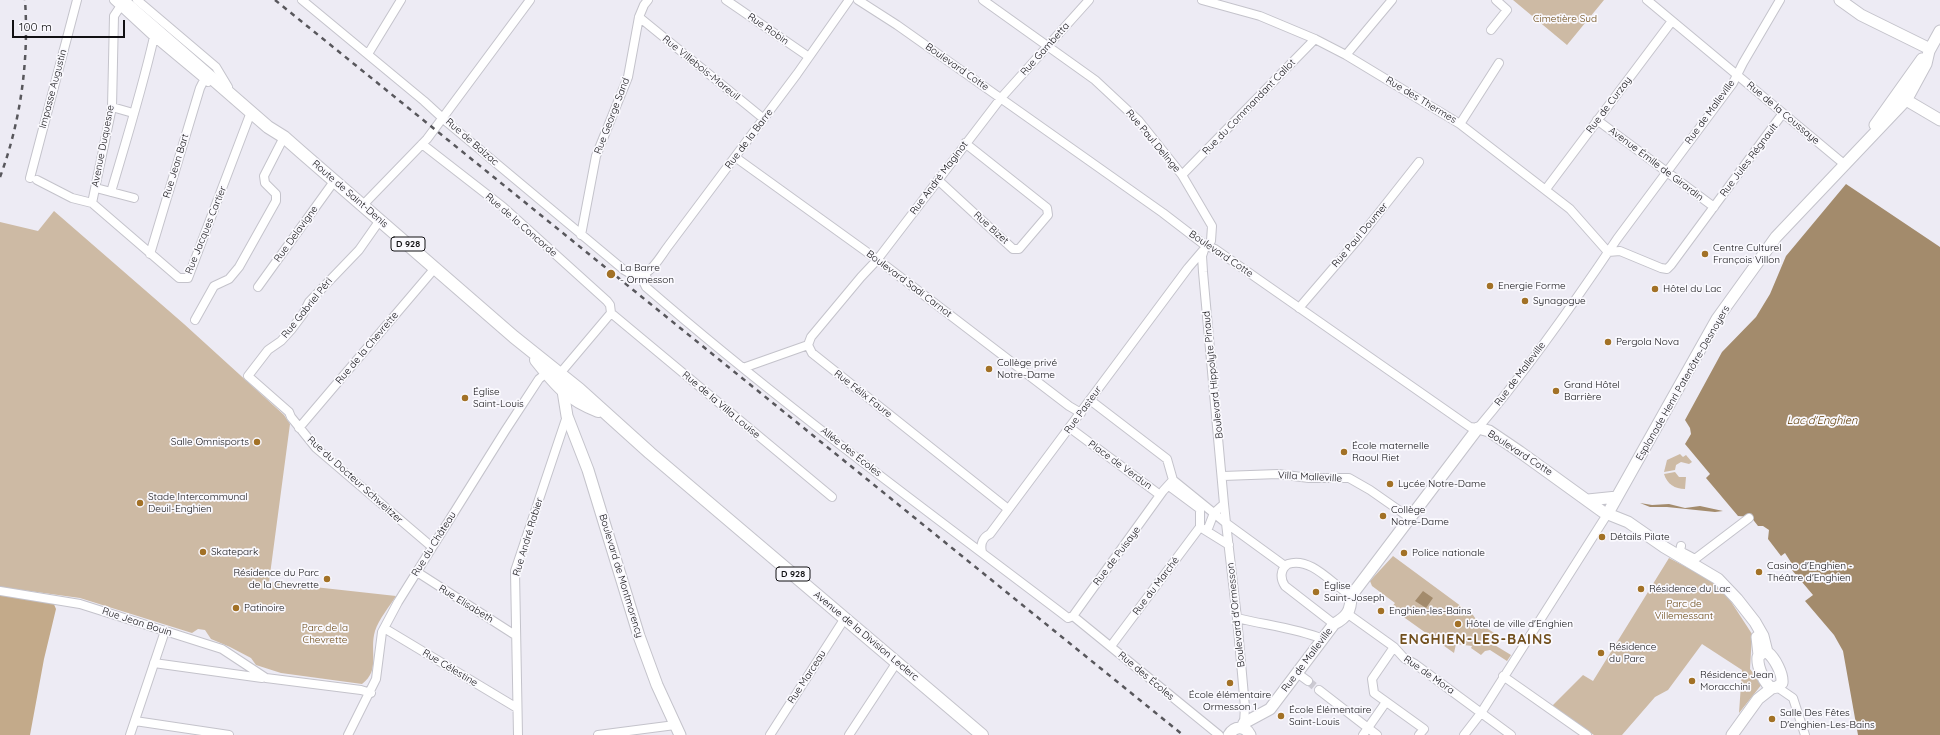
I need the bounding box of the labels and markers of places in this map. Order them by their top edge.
place label: Centre Culturel François Villon [1713,242,1782,266]
marker: Centre Culturel François Villon [1700,249,1710,259]
place label: La Barre - Ormesson [620,262,674,286]
marker: La Barre - Ormesson [605,268,617,280]
place label: Energie Forme [1498,280,1566,292]
marker: Energie Forme [1485,281,1495,291]
place label: Hôtel du Lac [1663,283,1721,295]
marker: Hôtel du Lac [1650,284,1660,294]
place label: Synagogue [1533,295,1586,307]
marker: Synagogue [1520,296,1530,306]
place label: Pergola Nova [1616,336,1679,348]
marker: Pergola Nova [1603,337,1613,347]
place label: Collège privé Notre-Dame [997,357,1057,380]
marker: Collège privé Notre-Dame [984,364,994,374]
place label: Grand Hôtel Barrière [1564,379,1620,402]
place label: Église Saint-Louis [473,386,524,410]
marker: Grand Hôtel Barrière [1551,386,1561,396]
marker: Église Saint-Louis [460,393,470,403]
place label: Salle Omnisports [171,436,249,448]
marker: Salle Omnisports [252,437,262,447]
place label: École maternelle Raoul Riet [1352,440,1429,464]
marker: École maternelle Raoul Riet [1339,447,1349,457]
place label: Lycée Notre-Dame [1398,478,1486,490]
marker: Lycée Notre-Dame [1385,479,1395,489]
place label: Stade Intercommunal Deuil-Enghien [148,491,248,514]
marker: Stade Intercommunal Deuil-Enghien [135,498,145,508]
place label: Collège Notre-Dame [1391,504,1449,528]
marker: Collège Notre-Dame [1378,511,1388,521]
place label: Détails Pilate [1610,531,1670,543]
marker: Détails Pilate [1597,532,1607,542]
place label: Skatepark [211,546,258,558]
marker: Skatepark [198,547,208,557]
place label: Police nationale [1412,547,1485,559]
marker: Police nationale [1399,548,1409,558]
place label: Casino d'Enghien - Théâtre d'Enghien [1767,560,1853,584]
place label: Résidence du Parc de la Chevrette [233,567,319,590]
marker: Casino d'Enghien - Théâtre d'Enghien [1754,567,1764,577]
marker: Résidence du Parc de la Chevrette [322,574,332,584]
place label: Église Saint-Joseph [1324,580,1385,604]
place label: Résidence du Lac [1649,583,1730,595]
marker: Résidence du Lac [1636,584,1646,594]
marker: Église Saint-Joseph [1311,587,1321,597]
place label: Patinoire [244,602,285,614]
marker: Patinoire [231,603,241,613]
place label: Enghien-les-Bains [1389,605,1471,617]
marker: Enghien-les-Bains [1376,606,1386,616]
place label: Hôtel de ville d'Enghien [1466,618,1573,630]
marker: Hôtel de ville d'Enghien [1453,619,1463,629]
place label: Résidence du Parc [1609,641,1656,664]
marker: Résidence du Parc [1596,648,1606,658]
place label: Résidence Jean Moracchini [1700,669,1773,692]
marker: Résidence Jean Moracchini [1687,676,1697,686]
marker: École élémentaire Ormesson 1 [1225,678,1235,688]
place label: École élémentaire Ormesson 1 [1189,689,1271,712]
place label: École Élémentaire Saint-Louis [1289,704,1371,728]
place label: Salle Des Fêtes D'enghien-Les-Bains [1780,707,1875,730]
marker: École Élémentaire Saint-Louis [1276,711,1286,721]
marker: Salle Des Fêtes D'enghien-Les-Bains [1767,714,1777,724]

